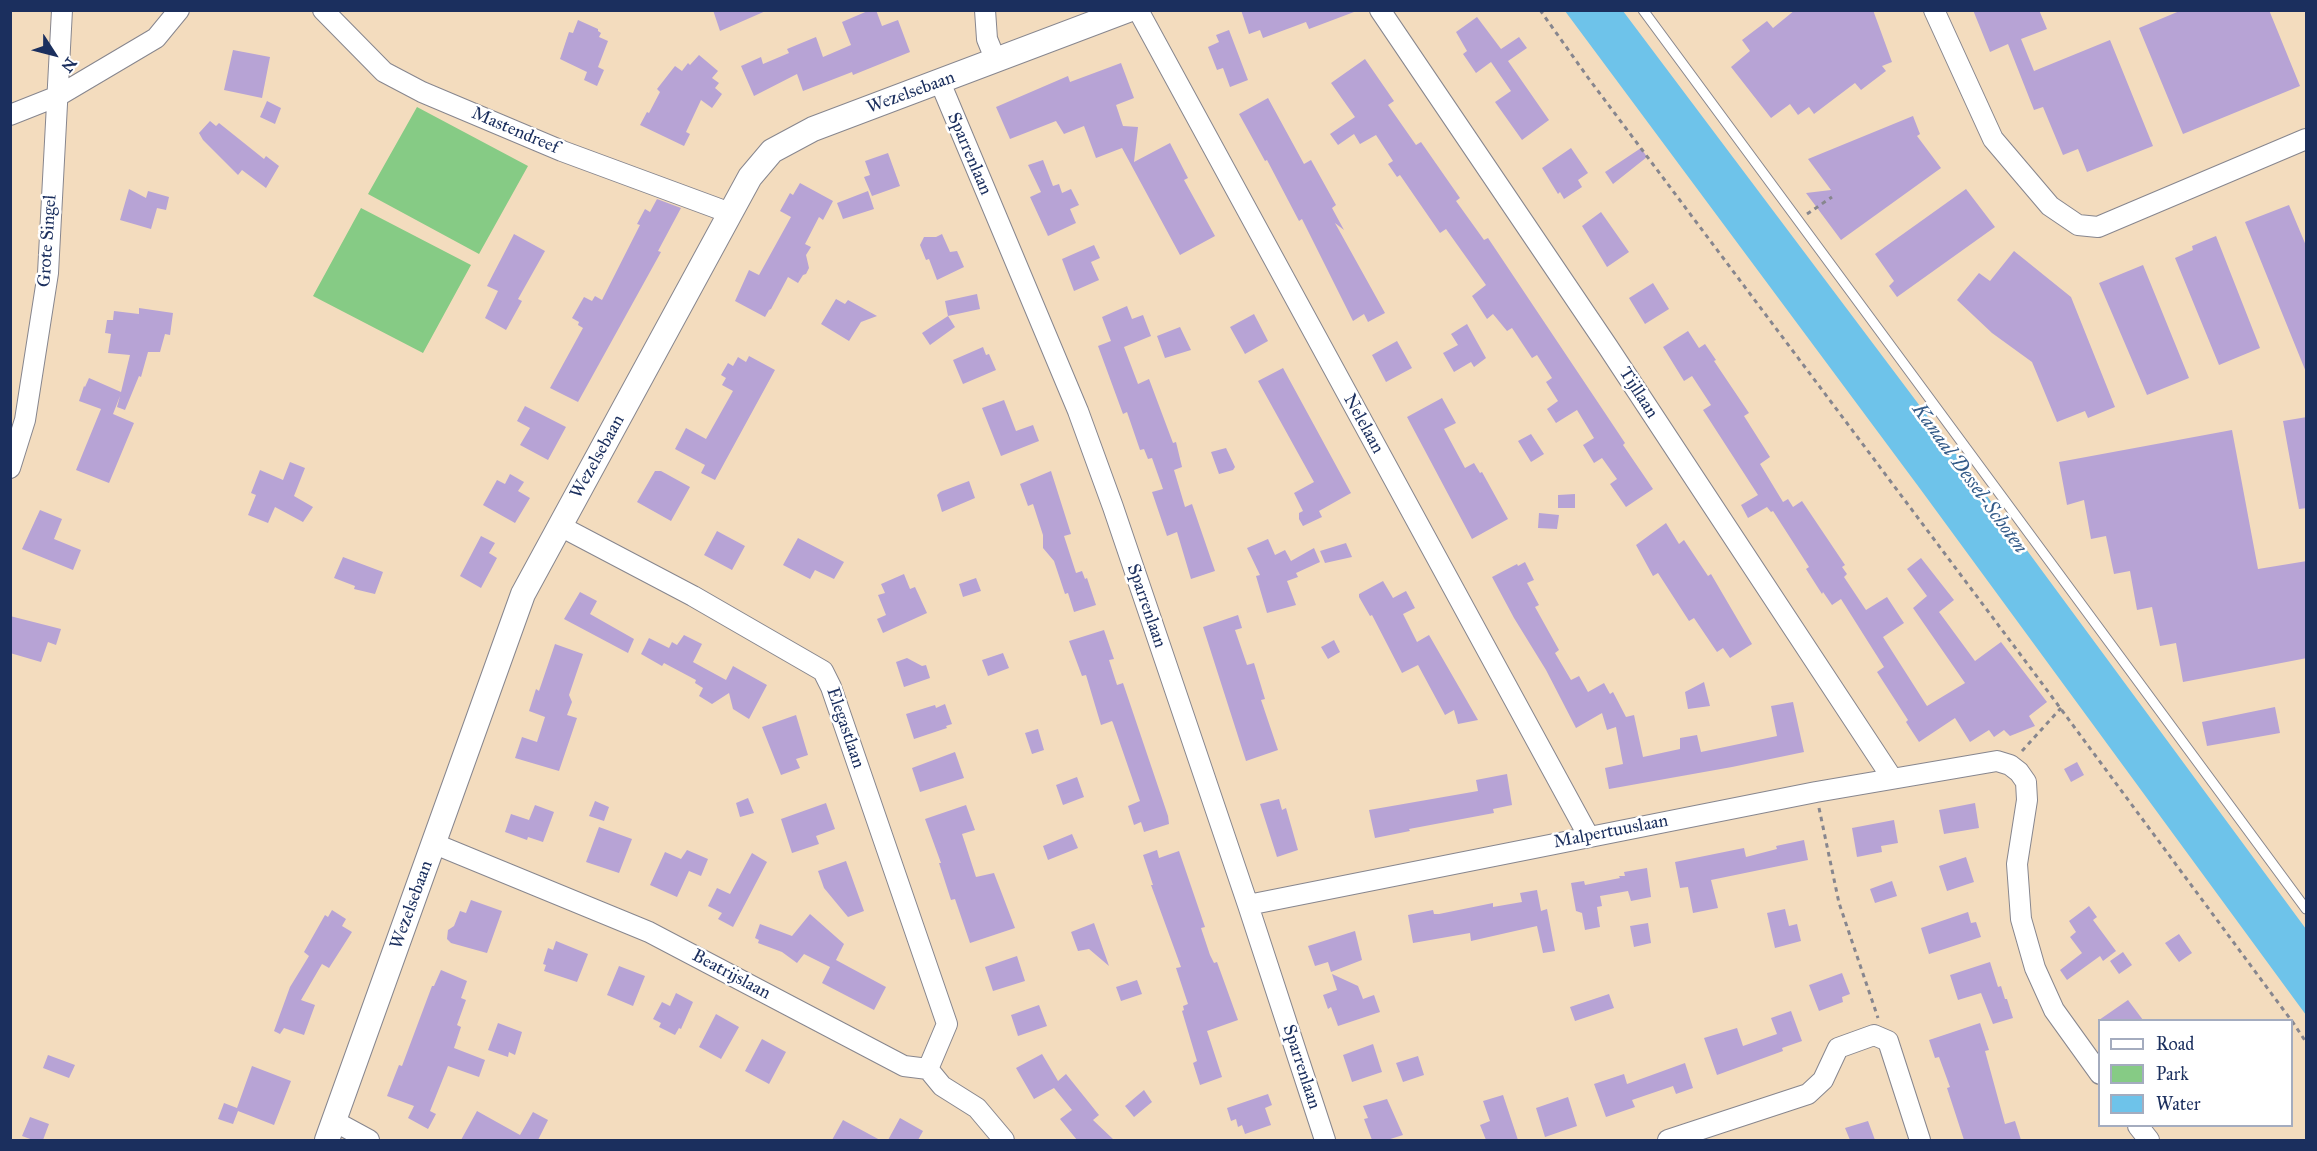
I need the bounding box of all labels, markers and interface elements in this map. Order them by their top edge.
north arrow [24,24,84,84]
text: N [57,54,81,76]
street label: Wezelsebaan [864,67,958,119]
street label: Mastendreef [468,103,562,159]
street label: Sparrenlaan [942,110,996,198]
street label: Grote Singel [34,194,62,288]
street label: Tijllaan [1614,364,1662,422]
street label: Nelelaan [1338,391,1388,457]
water label: Kanaal Dessel-Schoten [1906,399,2032,559]
street label: Wezelsebaan [566,411,630,503]
street label: Sparrenlaan [1122,561,1170,651]
street label: Elegastlaan [821,685,869,771]
street label: Malpertuuslaan [1552,810,1670,854]
street label: Wezelsebaan [386,858,438,952]
street label: Beatrijslaan [688,945,774,1005]
legend [2098,1019,2293,1127]
street label: Sparrenlaan [1277,1022,1325,1112]
text: Road [2156,1033,2194,1055]
text: Park [2156,1063,2189,1085]
text: Water [2156,1093,2200,1115]

